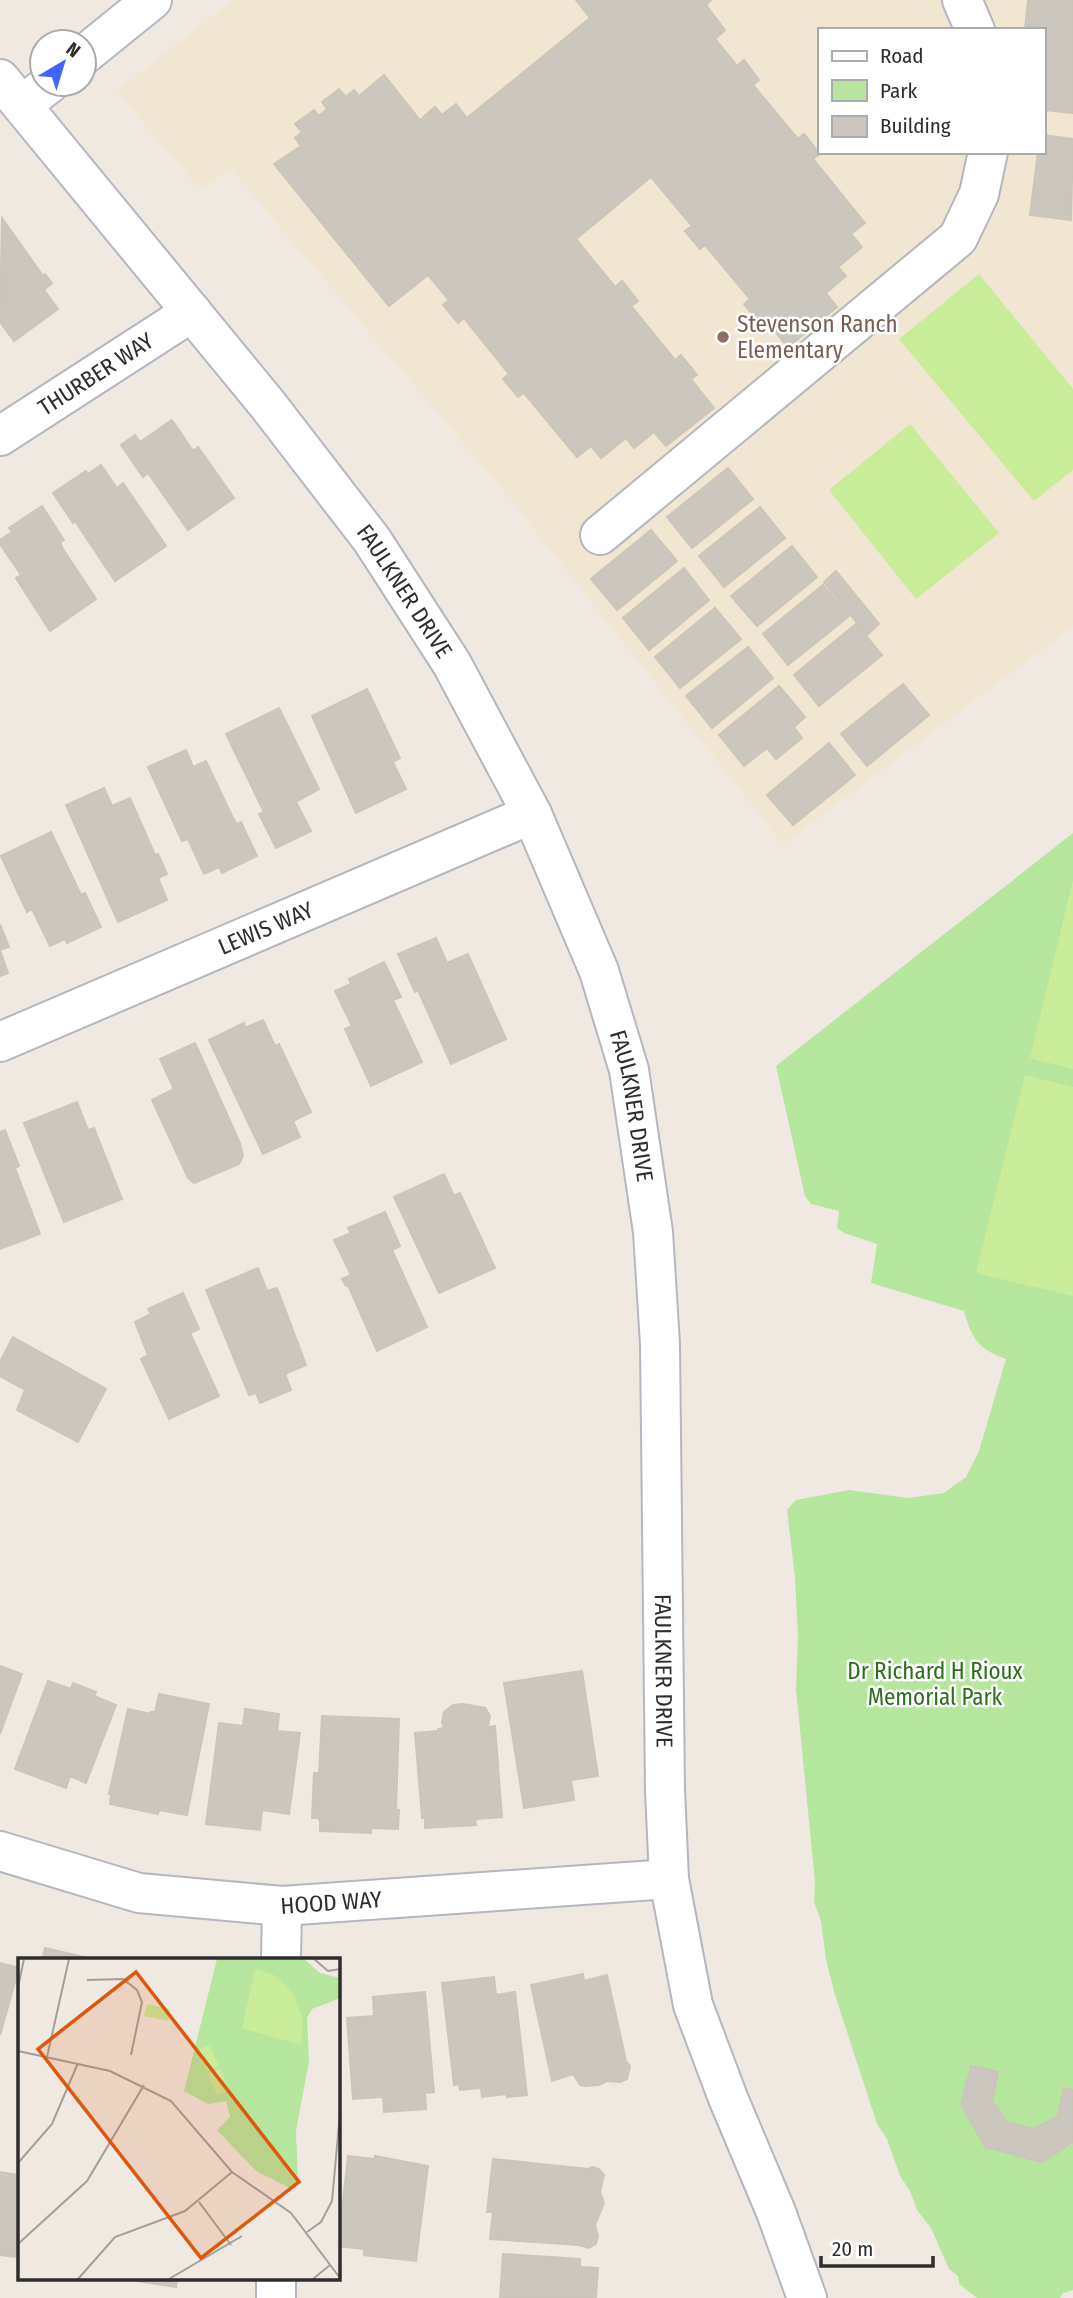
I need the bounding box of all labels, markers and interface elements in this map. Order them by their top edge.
north arrow [28,28,98,98]
legend [818,28,1045,154]
text: N [62,37,85,63]
text: Road [880,43,924,69]
text: Park [880,78,918,104]
text: Building [880,113,951,139]
place label: Stevenson Ranch Elementary [737,310,898,364]
street label: THURBER WAY [33,326,159,422]
marker: Stevenson Ranch Elementary [715,329,731,345]
street label: FAULKNER DRIVE [351,518,458,663]
street label: LEWIS WAY [214,895,318,961]
street label: FAULKNER DRIVE [604,1027,659,1184]
street label: FAULKNER DRIVE [649,1594,679,1748]
park label: Dr Richard H Rioux Memorial Park [847,1657,1023,1711]
street label: HOOD WAY [280,1885,383,1920]
inset map [18,1958,340,2280]
scale bar [821,2224,933,2268]
text: 20 m [832,2236,873,2262]

